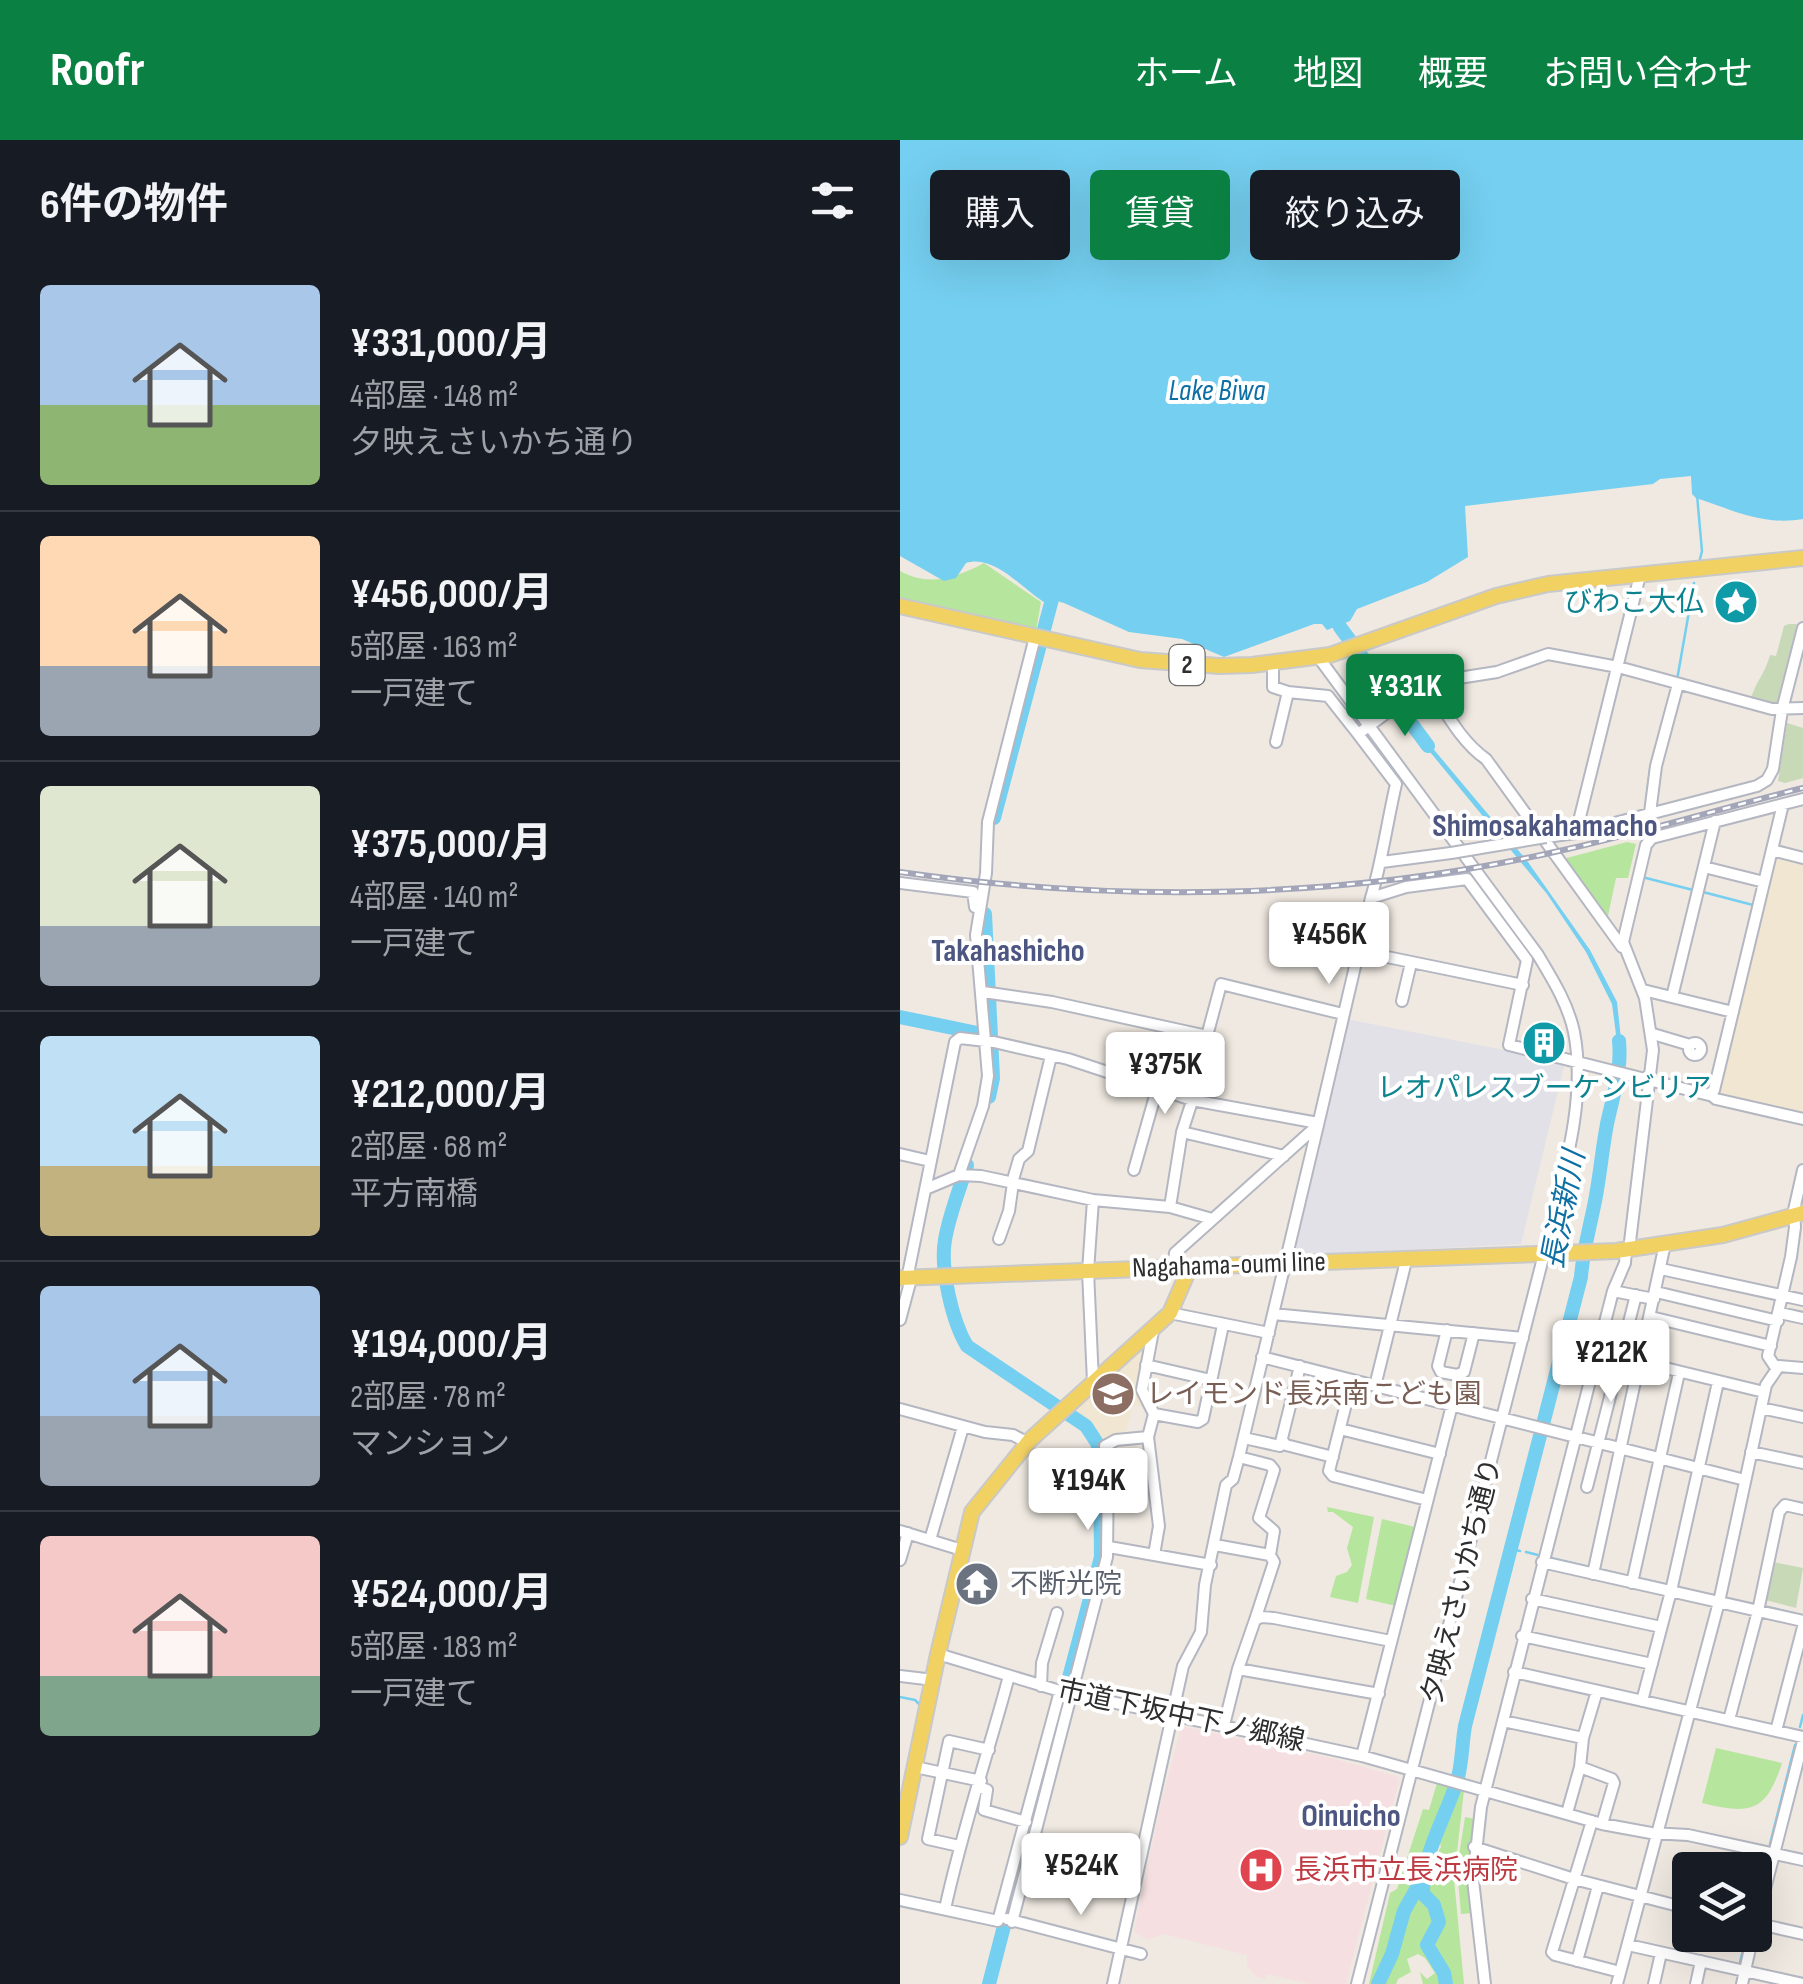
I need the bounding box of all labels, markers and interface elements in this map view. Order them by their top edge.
text: Roofr [50,42,145,99]
text: ホーム [1134,53,1238,96]
text: 地図 [1293,53,1363,96]
text: 概要 [1418,53,1488,96]
text: お問い合わせ [1543,53,1753,96]
chip: 購入 [930,170,1070,260]
chip: 賃貸 [1090,170,1230,260]
chip: 絞り込み [1250,170,1460,260]
icon: filters [805,173,860,228]
text: 6件の物件 [40,180,228,231]
text: ¥331,000/月 [350,318,552,369]
icon: home [120,325,240,445]
water label: Lake Biwa [1168,373,1266,409]
text: 4部屋 · 148 m² [350,377,518,416]
text: 夕映えさいかち通り [350,424,638,463]
text: ¥456,000/月 [350,569,553,620]
icon: home [120,576,240,696]
place icon: びわこ大仏 [1713,579,1759,625]
place label: びわこ大仏 [1564,586,1704,619]
text: 5部屋 · 163 m² [350,628,518,667]
road number: 2 [1170,645,1204,685]
pin: ¥331K [1335,654,1475,739]
text: ¥331K [1368,667,1442,706]
text: 一戸建て [350,675,478,714]
district label: Shimosakahamacho [1432,807,1658,846]
text: ¥375,000/月 [350,819,552,870]
icon: home [120,826,240,946]
text: 4部屋 · 140 m² [350,878,518,917]
pin: ¥456K [1259,902,1399,987]
text: ¥456K [1291,915,1367,954]
text: 一戸建て [350,925,478,964]
district label: Takahashicho [931,932,1085,971]
building icon: レオパレスブーケンビリア [1521,1020,1567,1066]
pin: ¥375K [1095,1032,1235,1117]
text: ¥375K [1128,1045,1202,1084]
text: ¥212,000/月 [350,1069,550,1120]
place label: レオパレスブーケンビリア [1376,1072,1712,1105]
icon: home [120,1076,240,1196]
text: 2部屋 · 68 m² [350,1128,507,1167]
water label: 長浜新川 [1535,1145,1594,1272]
text: 平方南橋 [350,1175,478,1214]
street label: Nagahama-oumi line [1132,1245,1326,1285]
text: ¥194,000/月 [350,1319,553,1370]
pin: ¥212K [1541,1320,1681,1405]
icon: home [120,1326,240,1446]
text: ¥212K [1574,1333,1648,1372]
school or university icon: レイモンド長浜南こども園 [1090,1371,1136,1417]
text: 2部屋 · 78 m² [350,1378,506,1417]
place label: レイモンド長浜南こども園 [1146,1378,1482,1411]
text: マンション [350,1425,510,1464]
pin: ¥194K [1018,1448,1158,1533]
street label: 夕映えさいかち通り [1416,1455,1508,1707]
text: ¥194K [1051,1461,1125,1500]
temple icon: 不断光院 [954,1561,1000,1607]
place label: 不断光院 [1010,1568,1122,1601]
text: ¥524,000/月 [350,1569,553,1620]
icon: home [120,1576,240,1696]
text: 5部屋 · 183 m² [350,1628,518,1667]
street label: 市道下坂中下ノ郷線 [1054,1674,1308,1758]
text: 一戸建て [350,1675,478,1714]
district label: Oinuicho [1301,1797,1401,1836]
pin: ¥524K [1011,1833,1151,1918]
text: ¥524K [1043,1846,1119,1885]
hospital icon: 長浜市立長浜病院 [1238,1847,1284,1893]
map controls [1672,1852,1772,1952]
button: layers [1672,1852,1772,1952]
place label: 長浜市立長浜病院 [1294,1854,1518,1887]

